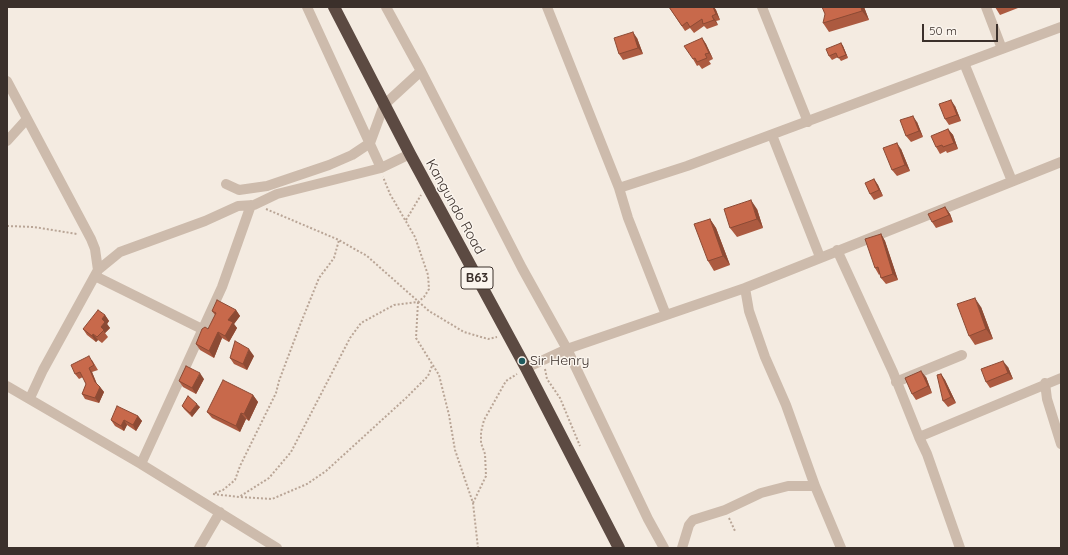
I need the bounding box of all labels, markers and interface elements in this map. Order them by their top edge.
scale bar [924,16,1000,42]
text: 50 m [929,23,957,38]
street label: Kangundo Road [422,156,488,258]
road number: B63 [461,267,493,289]
place label: Sir Henry [530,353,589,369]
marker: Sir Henry [517,356,527,366]

